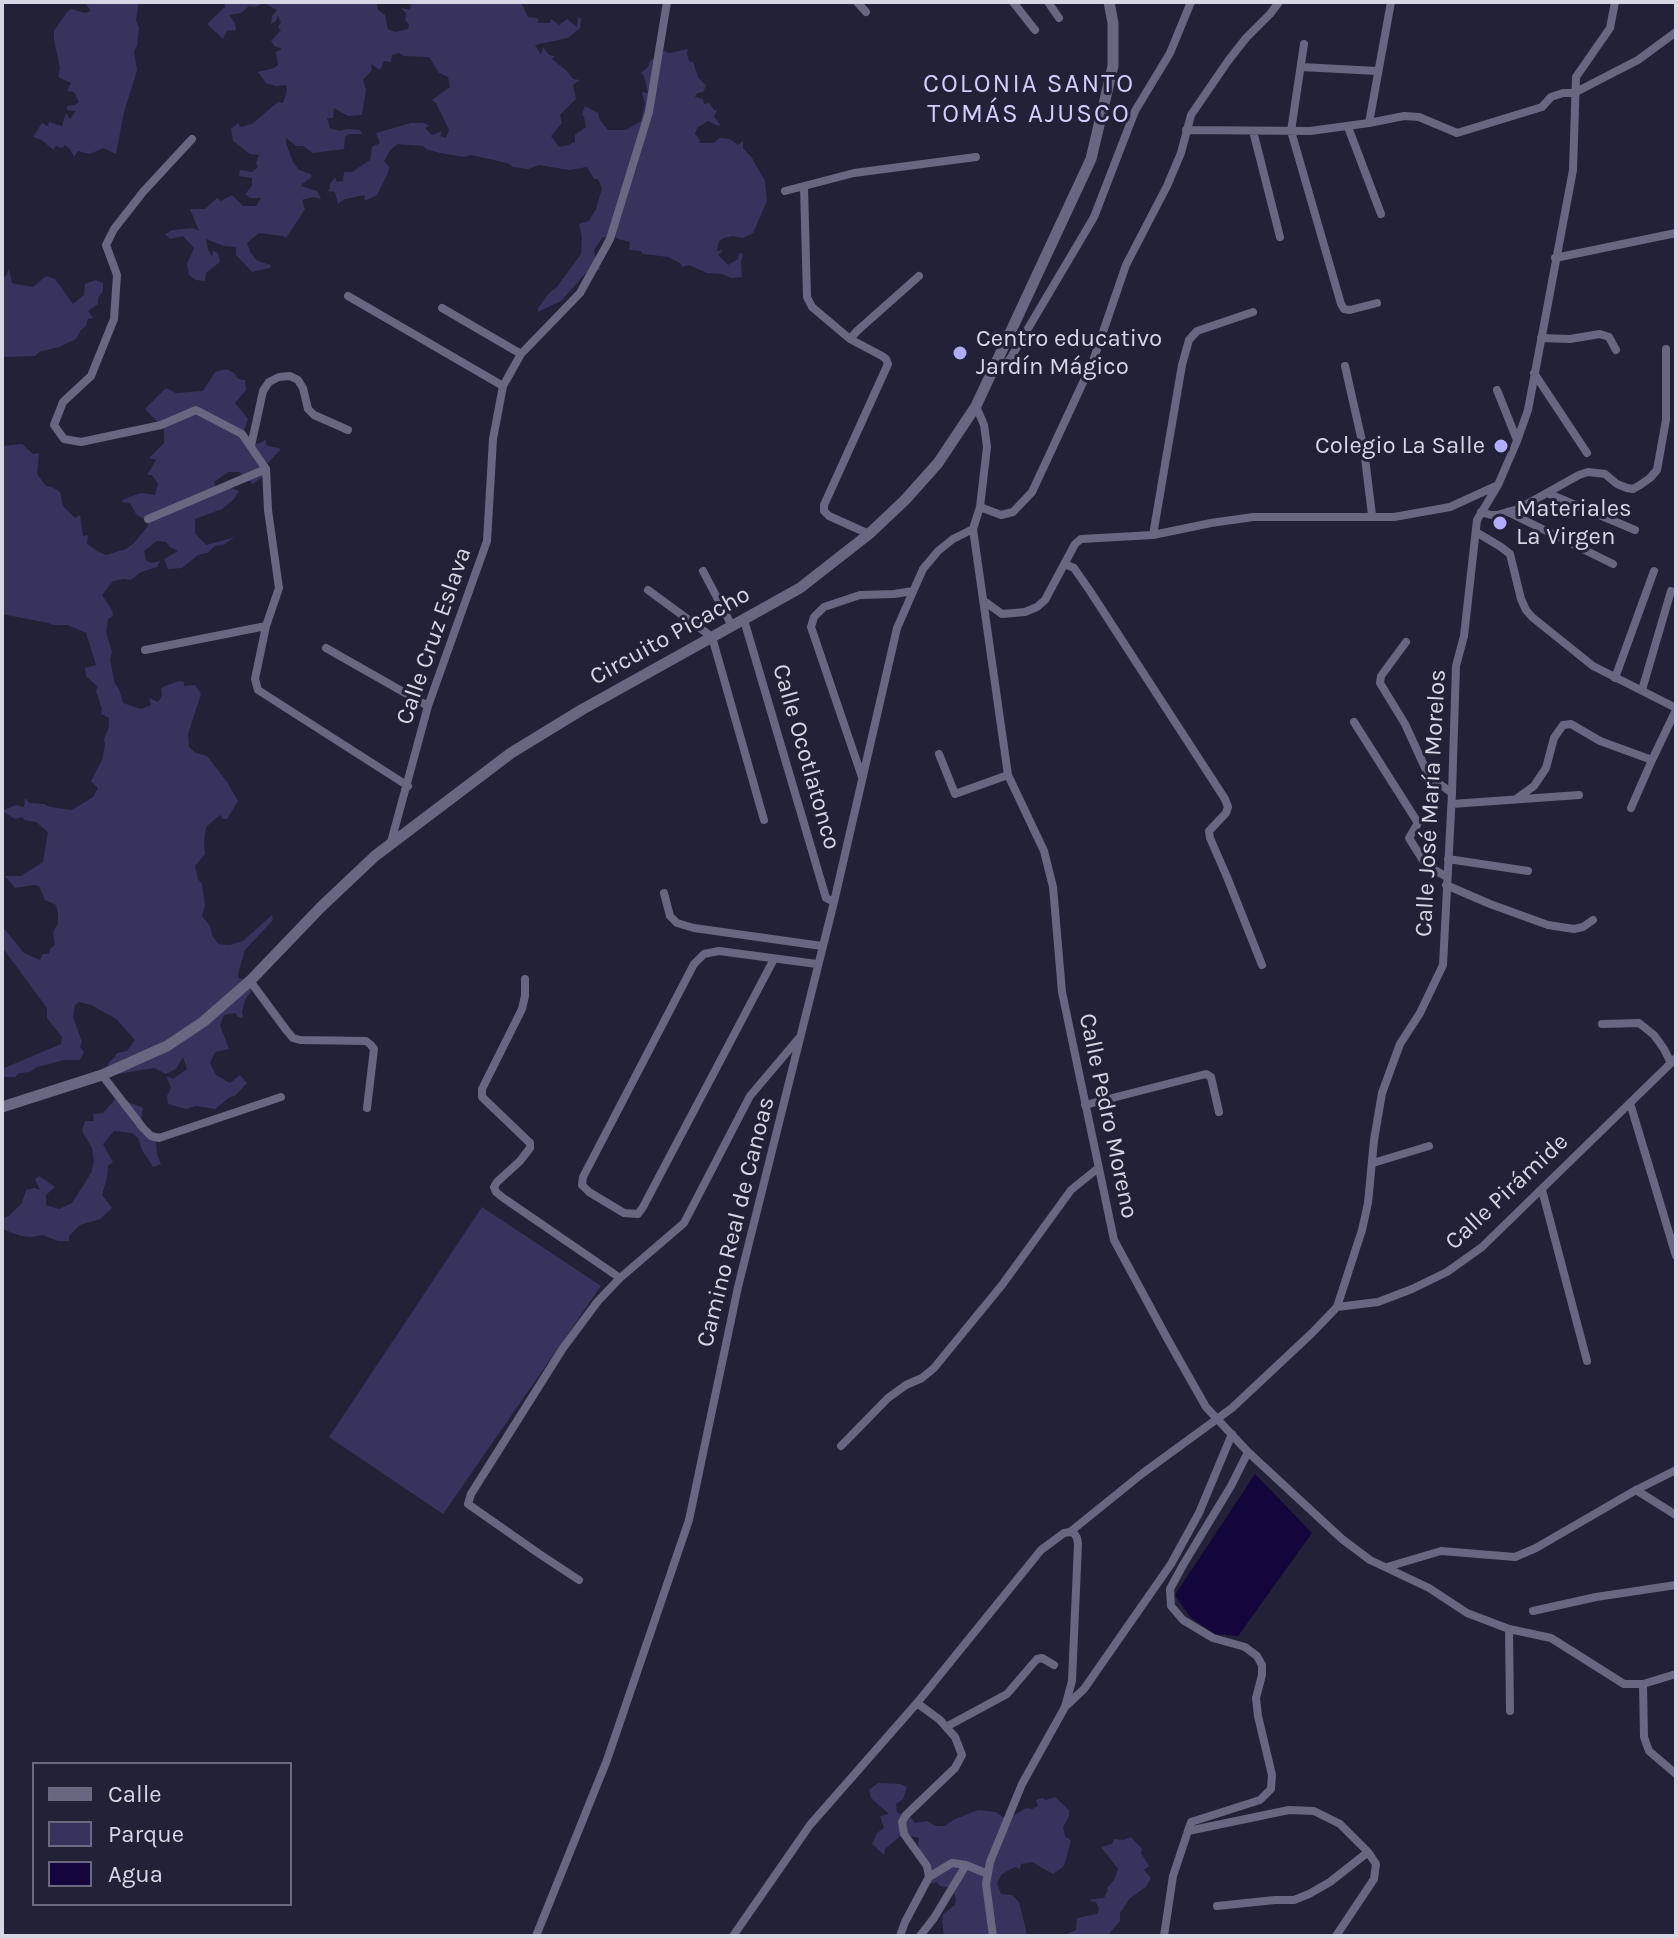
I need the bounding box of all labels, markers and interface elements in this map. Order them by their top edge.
district label: COLONIA SANTO TOMÁS AJUSCO [923,69,1135,130]
place label: Centro educativo Jardín Mágico [976,325,1162,381]
marker: Centro educativo Jardín Mágico [951,344,969,362]
place label: Colegio La Salle [1315,432,1485,460]
marker: Colegio La Salle [1492,437,1510,455]
place label: Materiales La Virgen [1516,495,1632,551]
marker: Materiales La Virgen [1491,514,1509,532]
street label: Calle Cruz Eslava [390,544,478,728]
street label: Circuito Picacho [585,580,755,692]
street label: Calle Ocotlatonco [766,661,846,853]
street label: Calle José María Morelos [1410,668,1452,938]
street label: Calle Pedro Moreno [1072,1011,1144,1221]
street label: Camino Real de Canoas [691,1094,781,1350]
street label: Calle Pirámide [1439,1128,1575,1256]
legend [32,1762,292,1906]
text: Calle [108,1780,162,1808]
text: Parque [108,1820,184,1848]
text: Agua [108,1860,163,1888]

